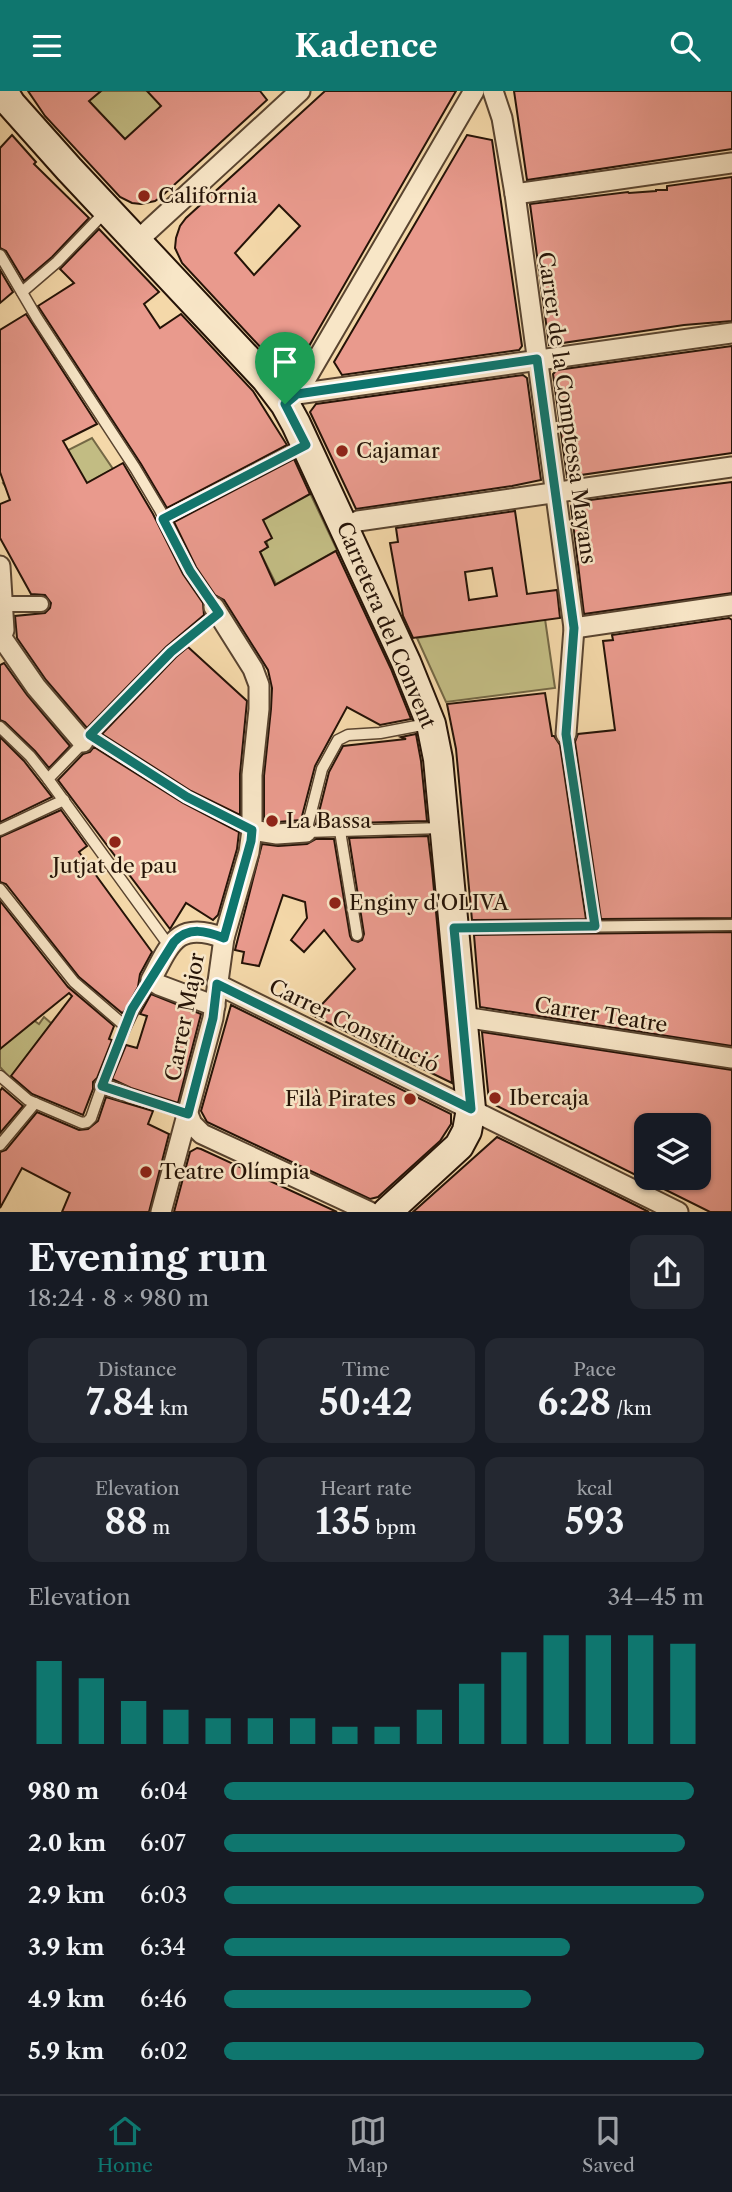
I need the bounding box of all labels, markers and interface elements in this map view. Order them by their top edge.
text: Kadence [294,26,438,65]
icon: menu [28,27,66,65]
icon: search [666,27,704,65]
place label: California [158,183,258,208]
marker: California [136,188,152,204]
street label: Carrer de la Comptessa Mayans [533,250,602,566]
pin [255,332,315,404]
icon: arrive [266,343,304,381]
place label: Cajamar [356,438,440,463]
marker: Cajamar [334,443,350,459]
street label: Carretera del Convent [332,518,442,732]
place label: La Bassa [286,808,372,833]
marker: La Bassa [264,813,280,829]
marker: Jutjat de pau [107,834,123,850]
place label: Jutjat de pau [50,853,177,878]
place label: Enginy d'OLIVA [349,890,509,915]
marker: Enginy d'OLIVA [327,895,343,911]
street label: Carrer Major [160,950,209,1083]
street label: Carrer Constitució [265,974,443,1078]
street label: Carrer Teatre [533,992,669,1037]
place label: Ibercaja [509,1085,590,1110]
place label: Filà Pirates [285,1086,396,1111]
marker: Ibercaja [487,1090,503,1106]
marker: Filà Pirates [402,1091,418,1107]
map controls [634,1113,711,1190]
button: layers [634,1113,711,1190]
place label: Teatre Olímpia [160,1159,311,1184]
marker: Teatre Olímpia [138,1164,154,1180]
text: Evening run [28,1234,268,1281]
button: share [630,1235,704,1309]
text: 18:24 · 8 × 980 m [28,1284,209,1312]
text: Distance [98,1358,177,1381]
text: Time [342,1358,390,1381]
text: Pace [573,1358,616,1381]
text: 7.84 [86,1381,155,1424]
text: 50:42 [319,1381,413,1424]
text: 6:28 [538,1381,611,1424]
text: km [155,1397,188,1420]
text: /km [611,1397,652,1420]
text: Elevation [95,1477,180,1500]
text: Heart rate [320,1477,412,1500]
text: kcal [577,1477,613,1500]
text: 88 [104,1500,147,1543]
text: 135 [316,1500,370,1543]
text: 593 [565,1500,625,1543]
text: m [147,1516,170,1539]
text: bpm [370,1516,416,1539]
text: Elevation [28,1583,131,1611]
text: 34–45 m [608,1583,704,1611]
text: 980 m [28,1777,99,1805]
text: 6:04 [140,1777,188,1805]
text: 2.0 km [28,1829,106,1857]
text: 6:07 [140,1829,186,1857]
text: 2.9 km [28,1881,105,1909]
text: 6:03 [140,1881,187,1909]
text: 3.9 km [28,1933,104,1961]
text: 6:34 [140,1933,186,1961]
text: 4.9 km [28,1985,105,2013]
text: 6:46 [140,1985,187,2013]
text: 5.9 km [28,2037,104,2065]
text: 6:02 [140,2037,188,2065]
tab: Home [97,2112,153,2177]
tab: Map [347,2112,388,2177]
tab: Saved [582,2112,635,2177]

